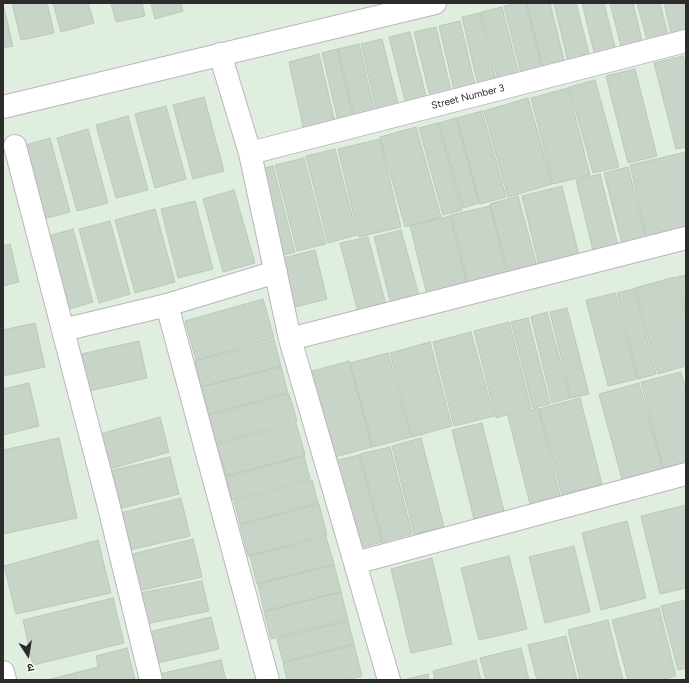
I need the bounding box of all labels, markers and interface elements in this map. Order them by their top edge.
street label: Street Number 3 [430,82,506,112]
north arrow [8,635,48,675]
text: उ [26,660,35,674]

